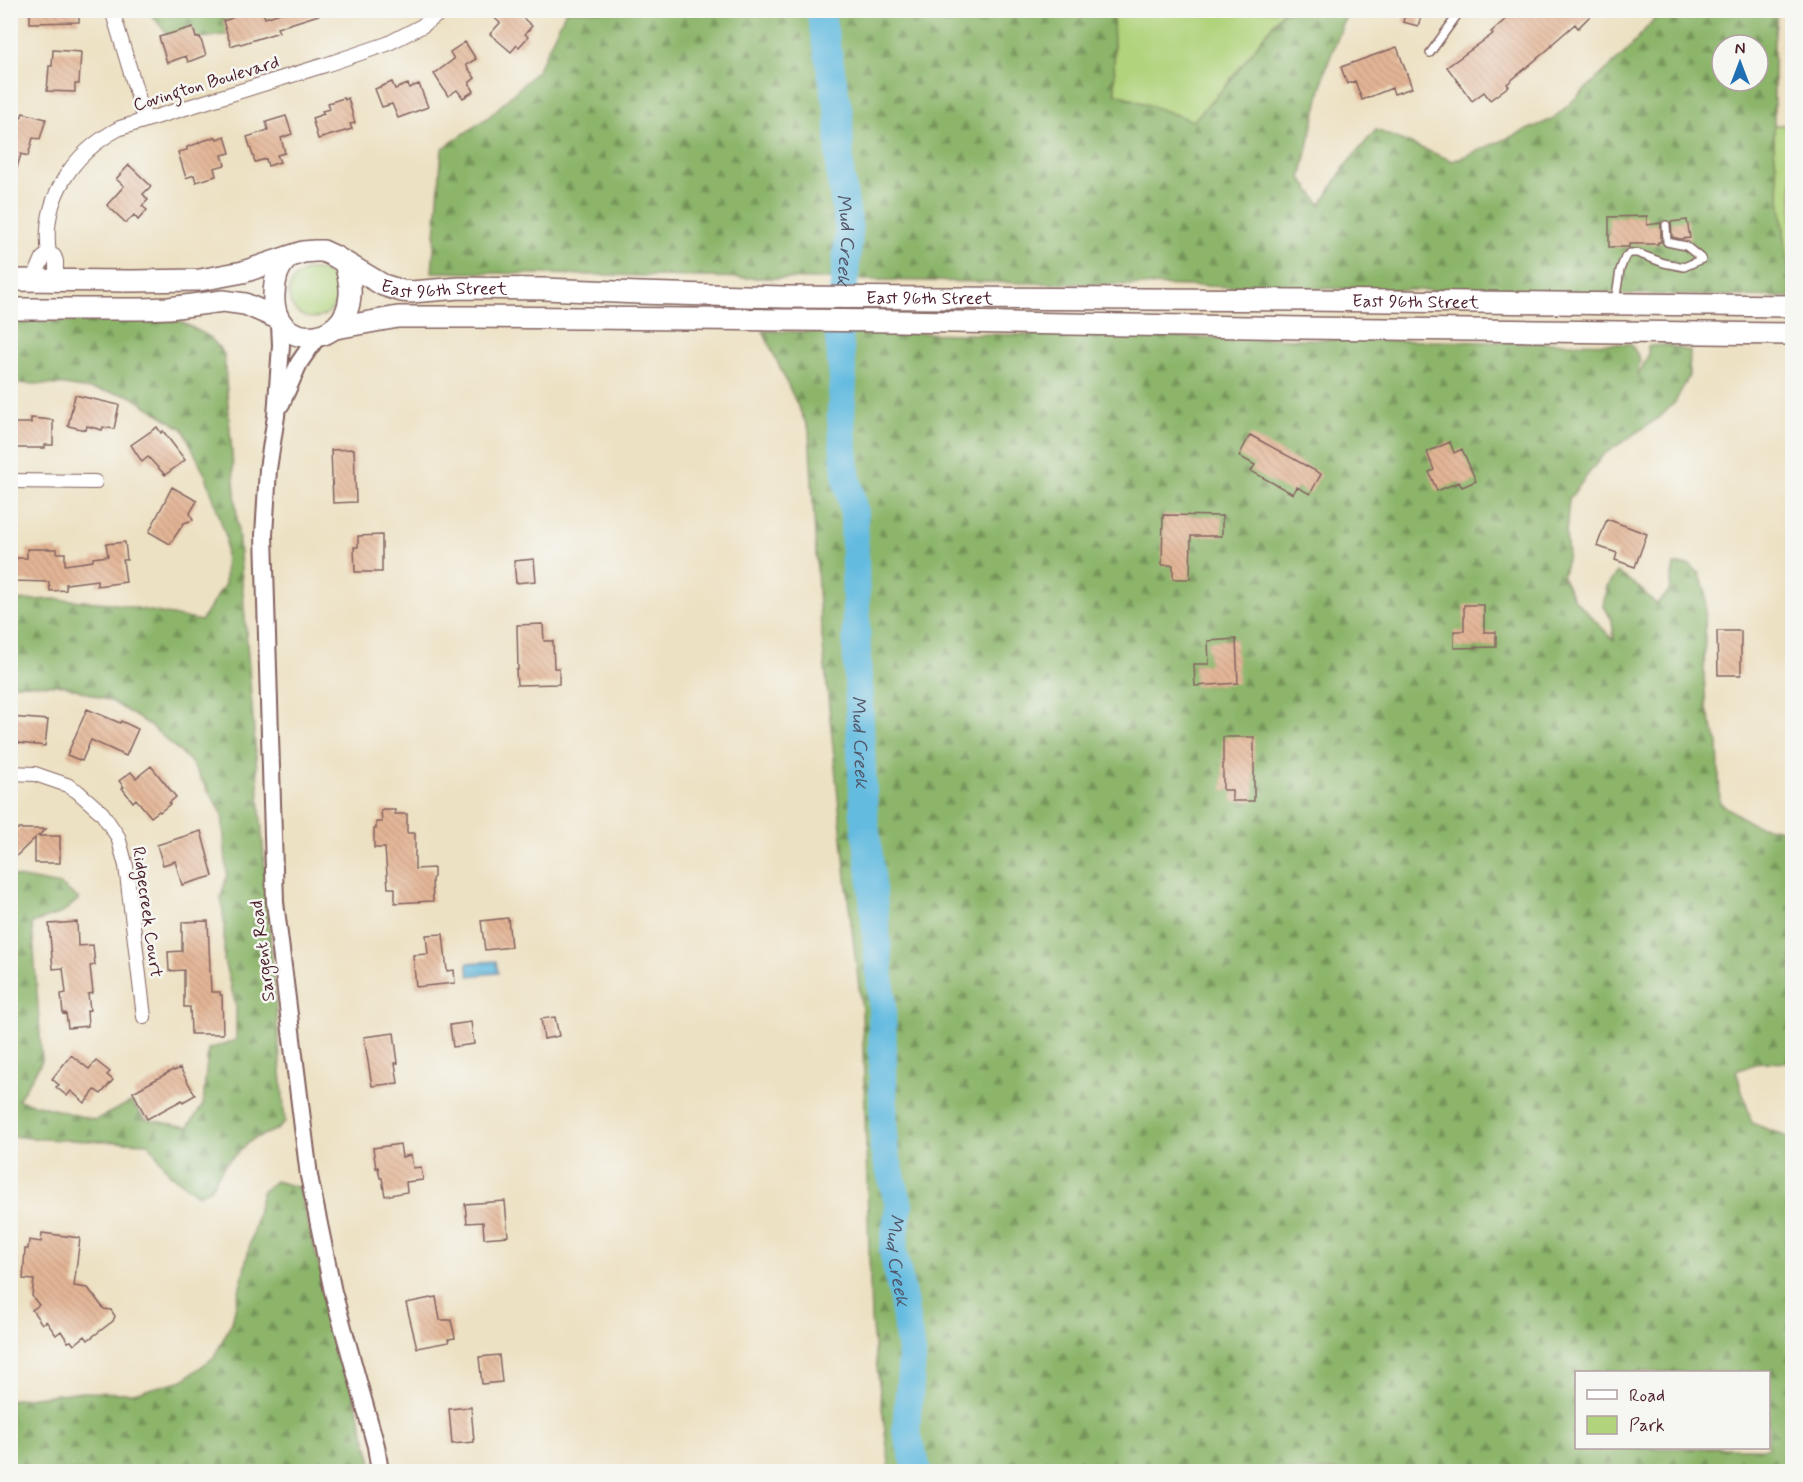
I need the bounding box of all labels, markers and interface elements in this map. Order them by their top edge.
north arrow [1710,33,1770,93]
text: N [1735,39,1745,60]
street label: Covington Boulevard [130,50,283,119]
water label: Mud Creek [828,192,861,288]
street label: East 96th Street [378,274,508,305]
street label: East 96th Street [866,286,994,311]
street label: East 96th Street [1352,290,1480,315]
water label: Mud Creek [844,695,875,790]
street label: Ridgecreek Court [125,845,168,979]
street label: Sargent Road [245,899,282,1003]
water label: Mud Creek [878,1212,916,1309]
legend [1575,1371,1770,1449]
text: Road [1629,1384,1665,1408]
text: Park [1629,1414,1665,1438]

